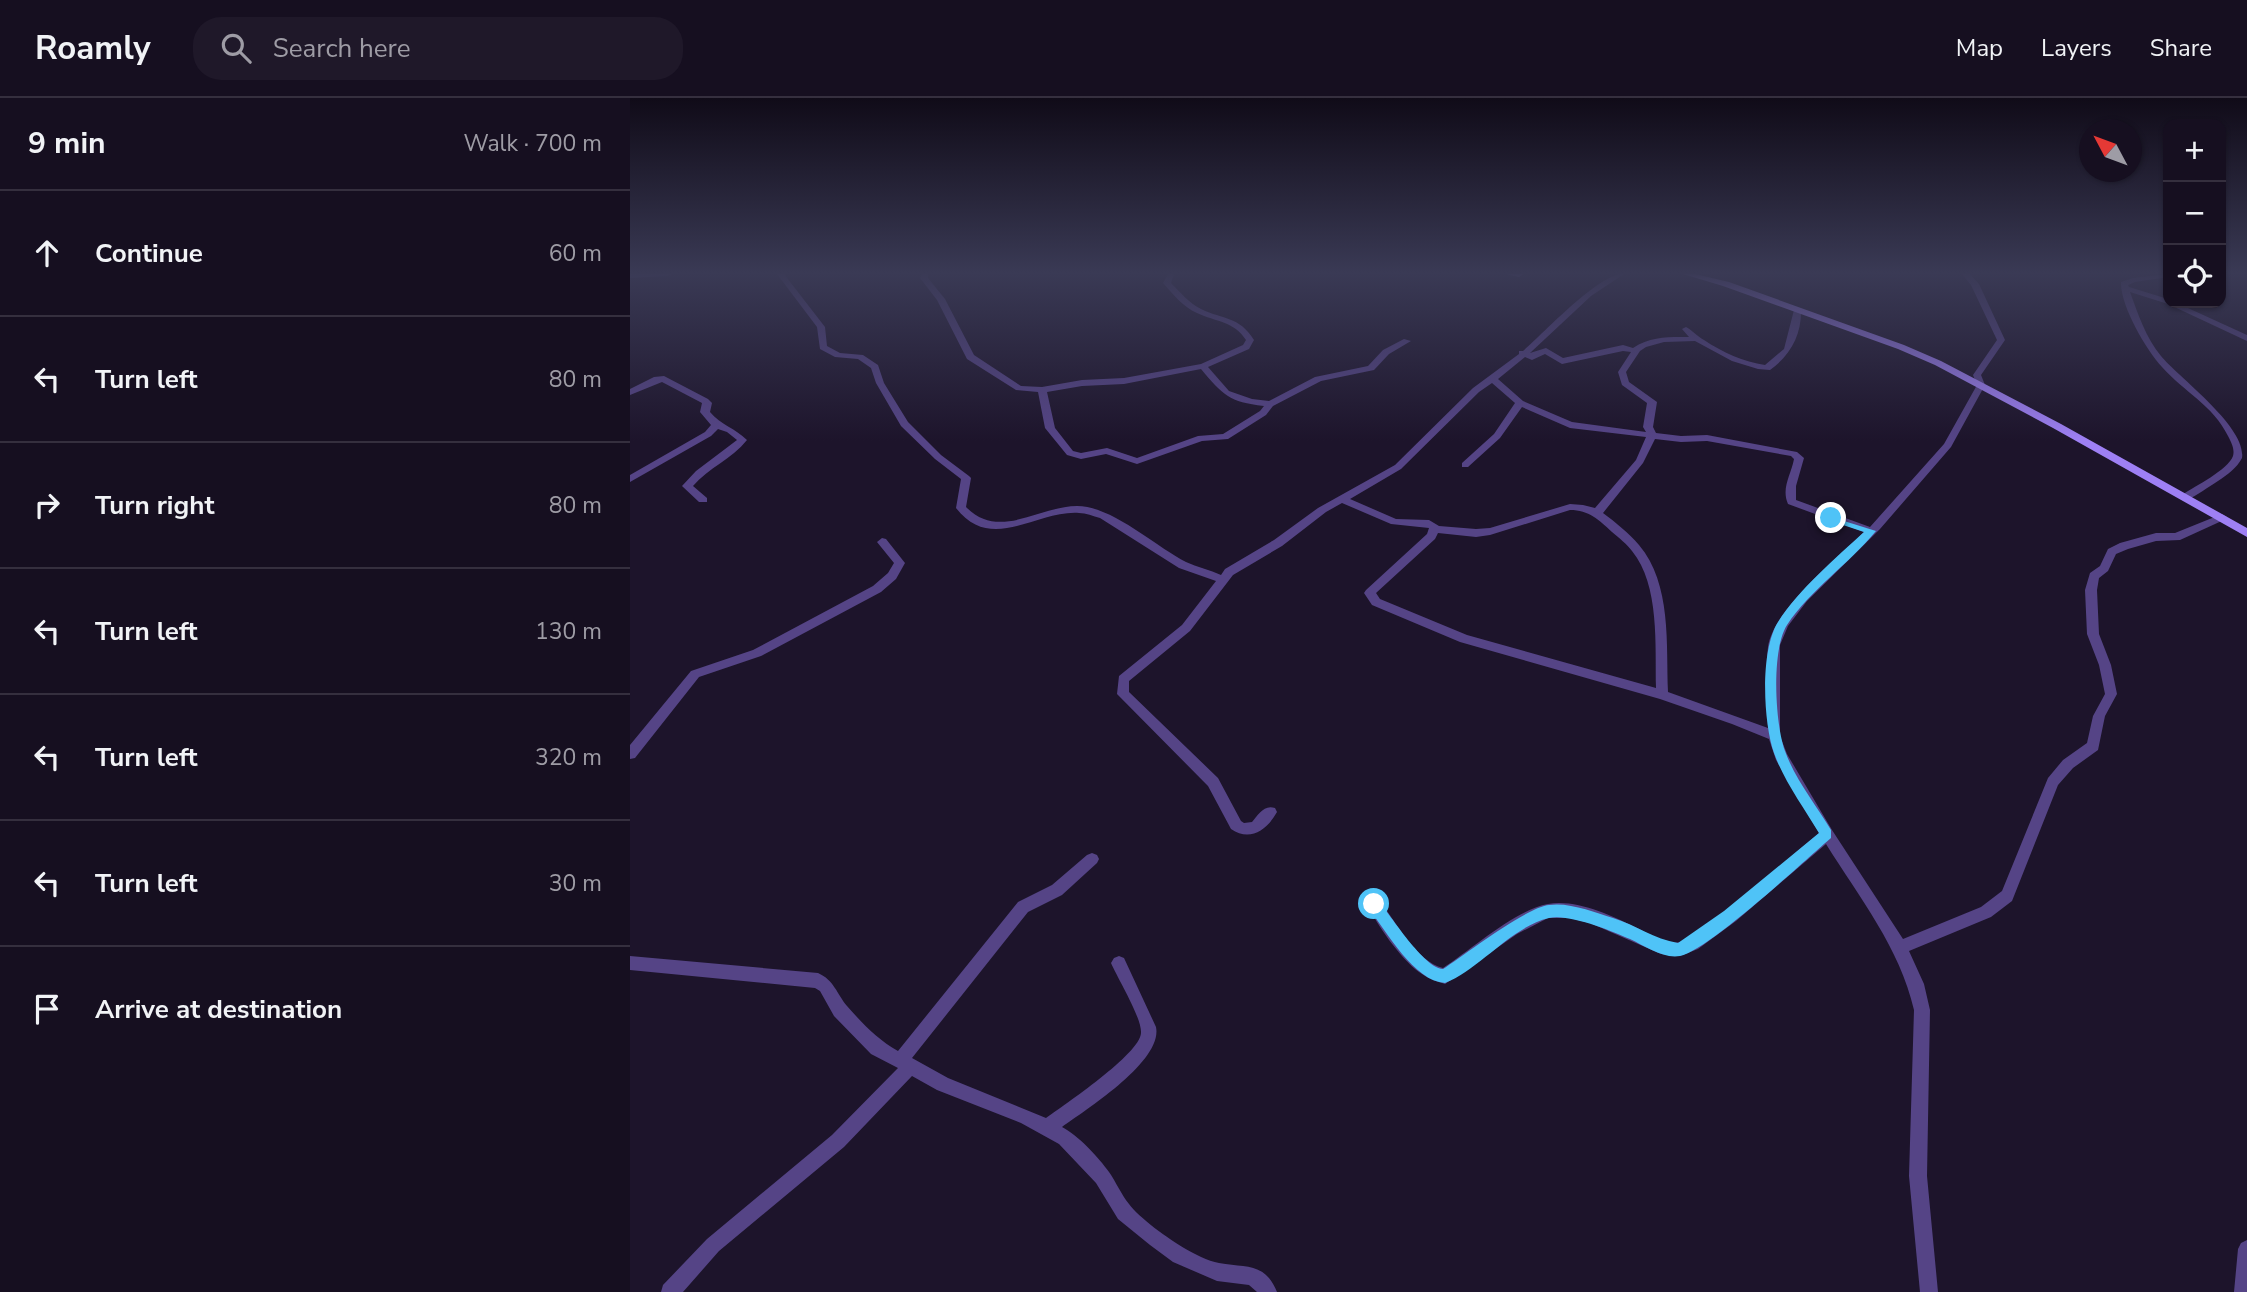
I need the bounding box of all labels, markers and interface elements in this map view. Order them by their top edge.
search box [193,17,683,80]
text: Roamly [35,26,151,71]
icon: search [217,29,255,67]
text: Search here [273,31,410,66]
text: Map [1956,32,2003,64]
text: Layers [2041,32,2112,64]
text: Share [2150,32,2212,64]
north arrow [2079,119,2142,182]
map controls [2163,119,2226,308]
button: + [2163,119,2226,182]
text: 9 min [28,123,106,164]
text: Walk · 700 m [463,128,602,159]
button: − [2163,182,2226,245]
icon: ahead [28,234,66,272]
text: Continue [95,236,203,271]
text: 60 m [549,238,602,269]
button: locate [2163,245,2226,308]
icon: left [28,360,66,398]
text: Turn left [95,362,198,397]
text: 80 m [549,364,602,395]
icon: right [28,486,66,524]
text: Turn right [95,488,214,523]
text: 80 m [549,490,602,521]
route end [1815,502,1846,533]
icon: left [28,612,66,650]
text: Turn left [95,614,198,649]
text: 130 m [535,616,602,647]
icon: left [28,738,66,776]
text: Turn left [95,740,198,775]
text: 320 m [535,742,602,773]
icon: left [28,864,66,902]
text: Turn left [95,866,198,901]
text: 30 m [549,868,602,899]
route start [1358,888,1389,919]
icon: arrive [28,990,66,1028]
text: Arrive at destination [95,992,342,1027]

